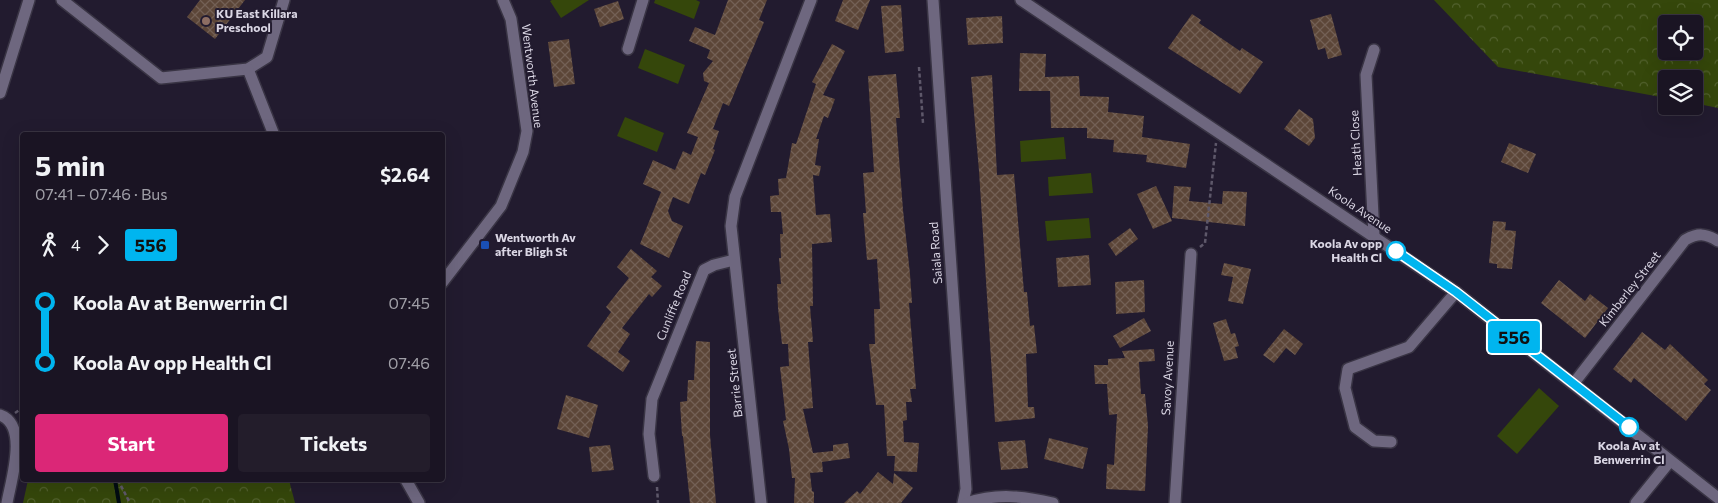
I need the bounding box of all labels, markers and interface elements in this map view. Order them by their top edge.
place label: KU East Killara Preschool [216,6,298,34]
marker: KU East Killara Preschool [200,15,212,27]
map controls [1658,15,1703,115]
button: locate [1658,15,1703,60]
street label: Wentworth Avenue [520,23,546,129]
button: layers [1658,70,1703,115]
street label: Heath Close [1346,110,1364,176]
text: 5 min [35,148,105,182]
text: $2.64 [380,163,430,186]
street label: Koola Avenue [1326,183,1395,236]
text: 07:41 – 07:46 · Bus [35,184,167,203]
street label: Saiala Road [926,221,944,285]
place label: Wentworth Av after Bligh St [495,230,576,258]
icon: walk [35,231,63,259]
icon: forward [89,231,117,259]
text: 556 [135,234,167,256]
text: 4 [71,235,81,254]
place label: Koola Av opp Health Cl [1310,236,1382,264]
marker: Wentworth Av after Bligh St [479,239,491,251]
marker: Koola Av opp Health Cl [1386,241,1406,261]
street label: Kimberley Street [1596,248,1663,329]
street label: Cunliffe Road [653,269,693,342]
text: Koola Av at Benwerrin Cl [73,291,288,314]
text: 07:45 [389,293,430,312]
line badge: 556 [1485,321,1543,353]
text: 556 [1498,326,1530,348]
street label: Savoy Avenue [1158,340,1176,416]
street label: Barrie Street [723,348,745,418]
text: Koola Av opp Health Cl [73,351,271,374]
text: 07:46 [388,353,430,372]
button: Start [35,414,228,472]
button: Tickets [238,414,430,472]
marker: Koola Av at Benwerrin Cl [1619,417,1639,437]
place label: Koola Av at Benwerrin Cl [1593,438,1665,466]

